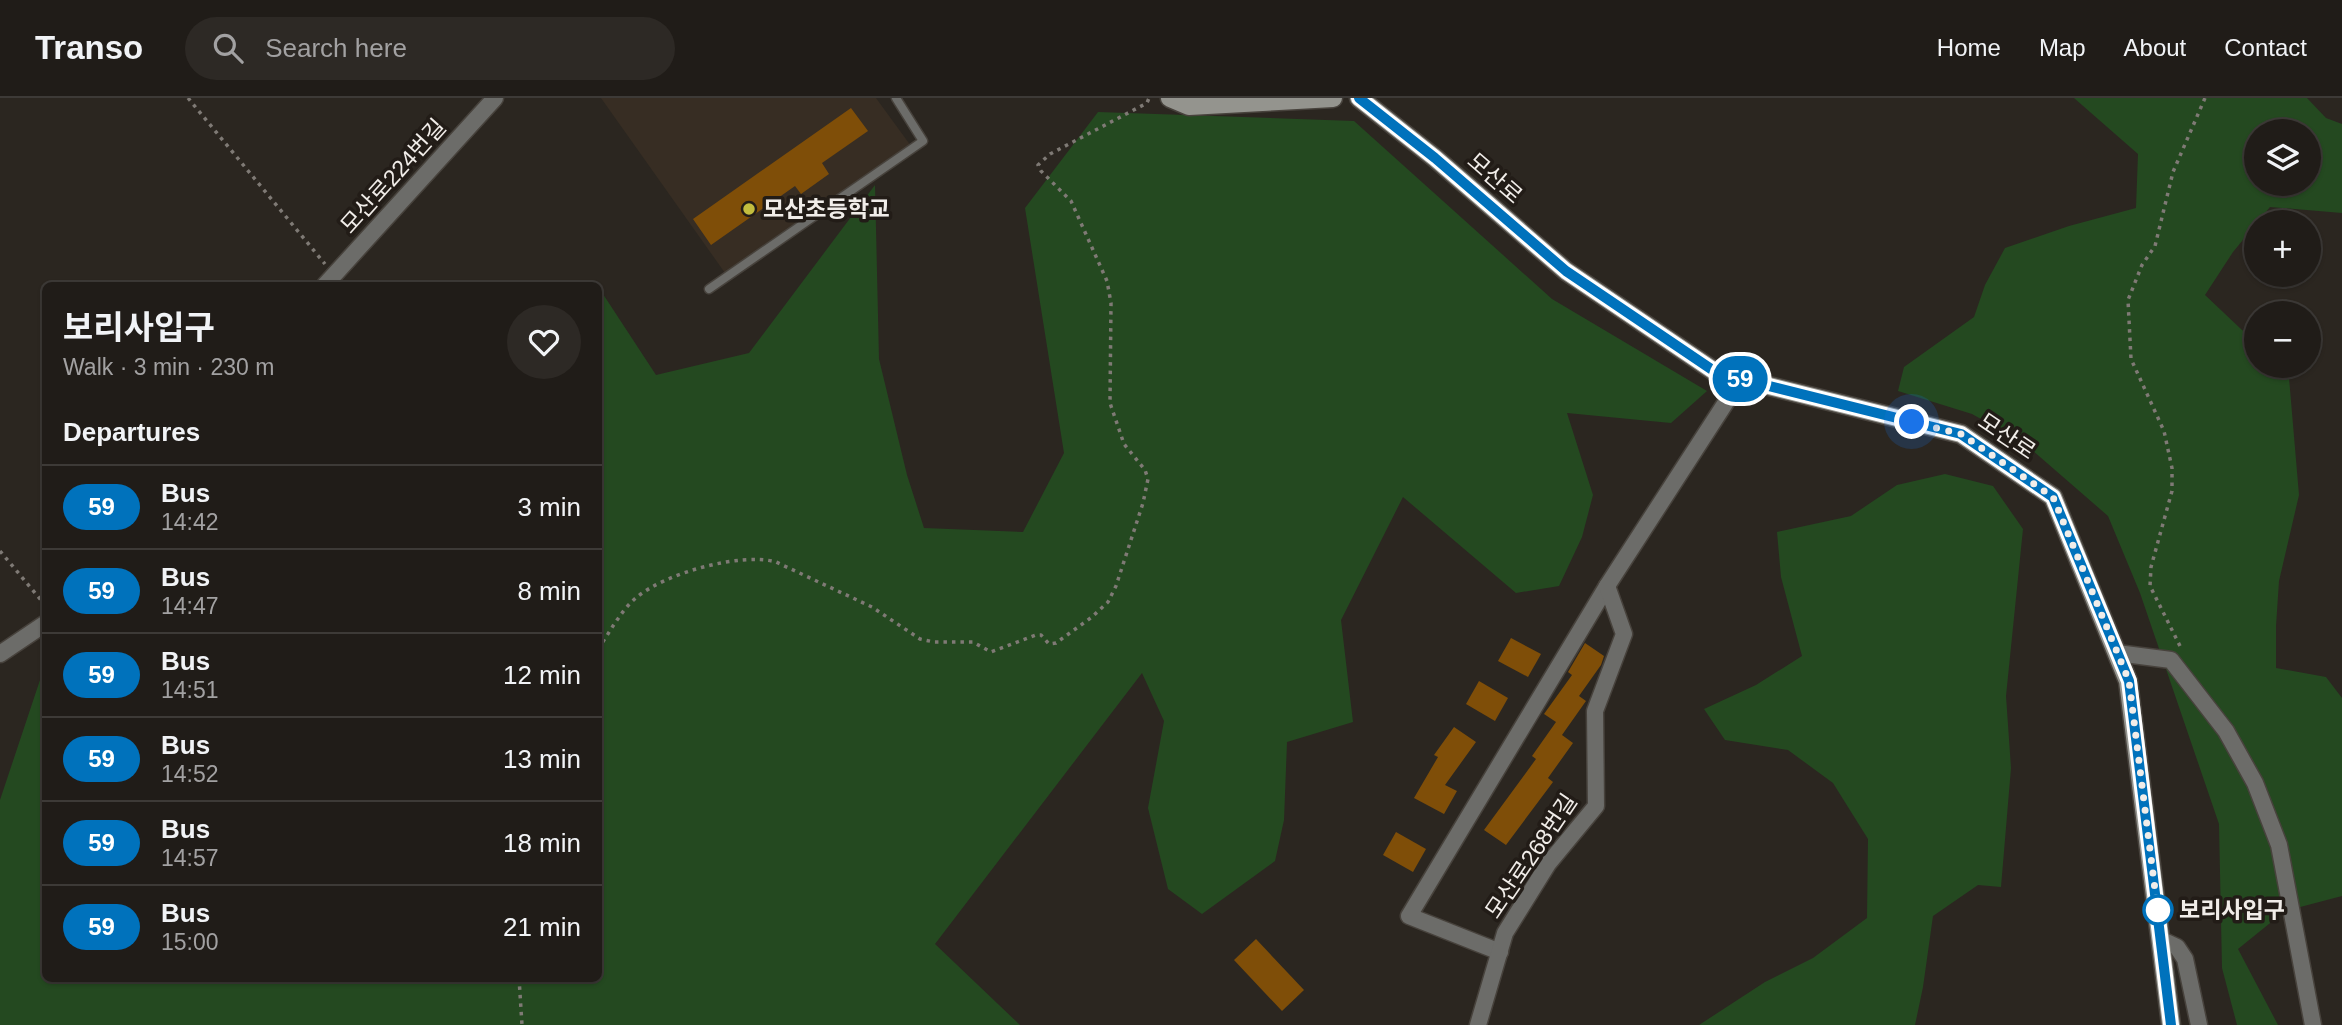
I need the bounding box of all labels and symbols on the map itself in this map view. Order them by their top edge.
street label: 모산로224번길 [335,114,451,238]
street label: 모산로 [1463,147,1527,209]
place label: 모산초등학교 [763,196,890,222]
marker: 모산초등학교 [741,201,757,217]
line badge: 59 [1708,356,1772,402]
your location [1894,404,1929,439]
street label: 모산로 [1973,407,2041,465]
street label: 모산로268번길 [1480,789,1582,923]
marker: 보리사입구 [2143,895,2173,925]
place label: 보리사입구 [2179,897,2285,923]

